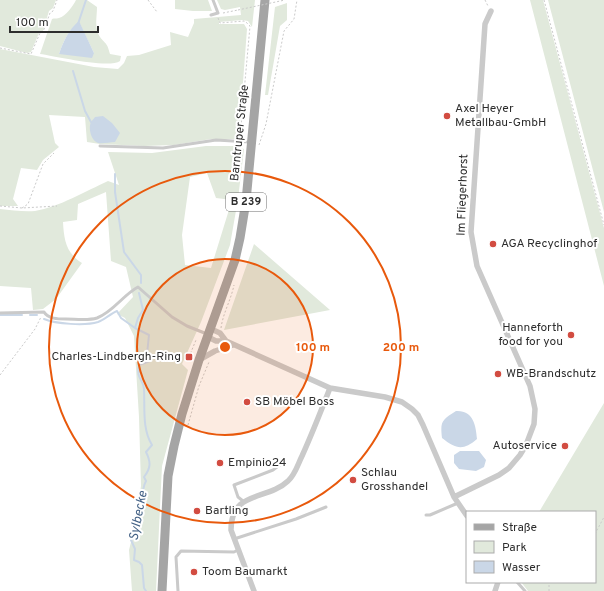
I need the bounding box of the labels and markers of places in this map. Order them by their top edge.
place label: Axel Heyer Metallbau-GmbH [455,101,546,131]
marker: Axel Heyer Metallbau-GmbH [442,111,452,121]
place label: AGA Recyclinghof [501,236,597,252]
marker: AGA Recyclinghof [488,239,498,249]
place label: Hanneforth food for you [498,320,563,350]
marker: Hanneforth food for you [566,330,576,340]
centre of rings [218,340,232,354]
place label: Charles-Lindbergh-Ring [51,349,181,365]
marker: Charles-Lindbergh-Ring [184,352,194,362]
place label: WB-Brandschutz [506,366,596,382]
marker: WB-Brandschutz [493,369,503,379]
place label: SB Möbel Boss [255,394,334,410]
marker: SB Möbel Boss [242,397,252,407]
place label: Autoservice [493,438,557,454]
marker: Autoservice [560,441,570,451]
place label: Empinio24 [228,455,286,471]
marker: Empinio24 [215,458,225,468]
place label: Schlau Grosshandel [361,465,428,495]
marker: Schlau Grosshandel [348,475,358,485]
place label: Bartling [205,503,248,519]
marker: Bartling [192,506,202,516]
place label: Toom Baumarkt [202,564,288,580]
marker: Toom Baumarkt [189,567,199,577]

